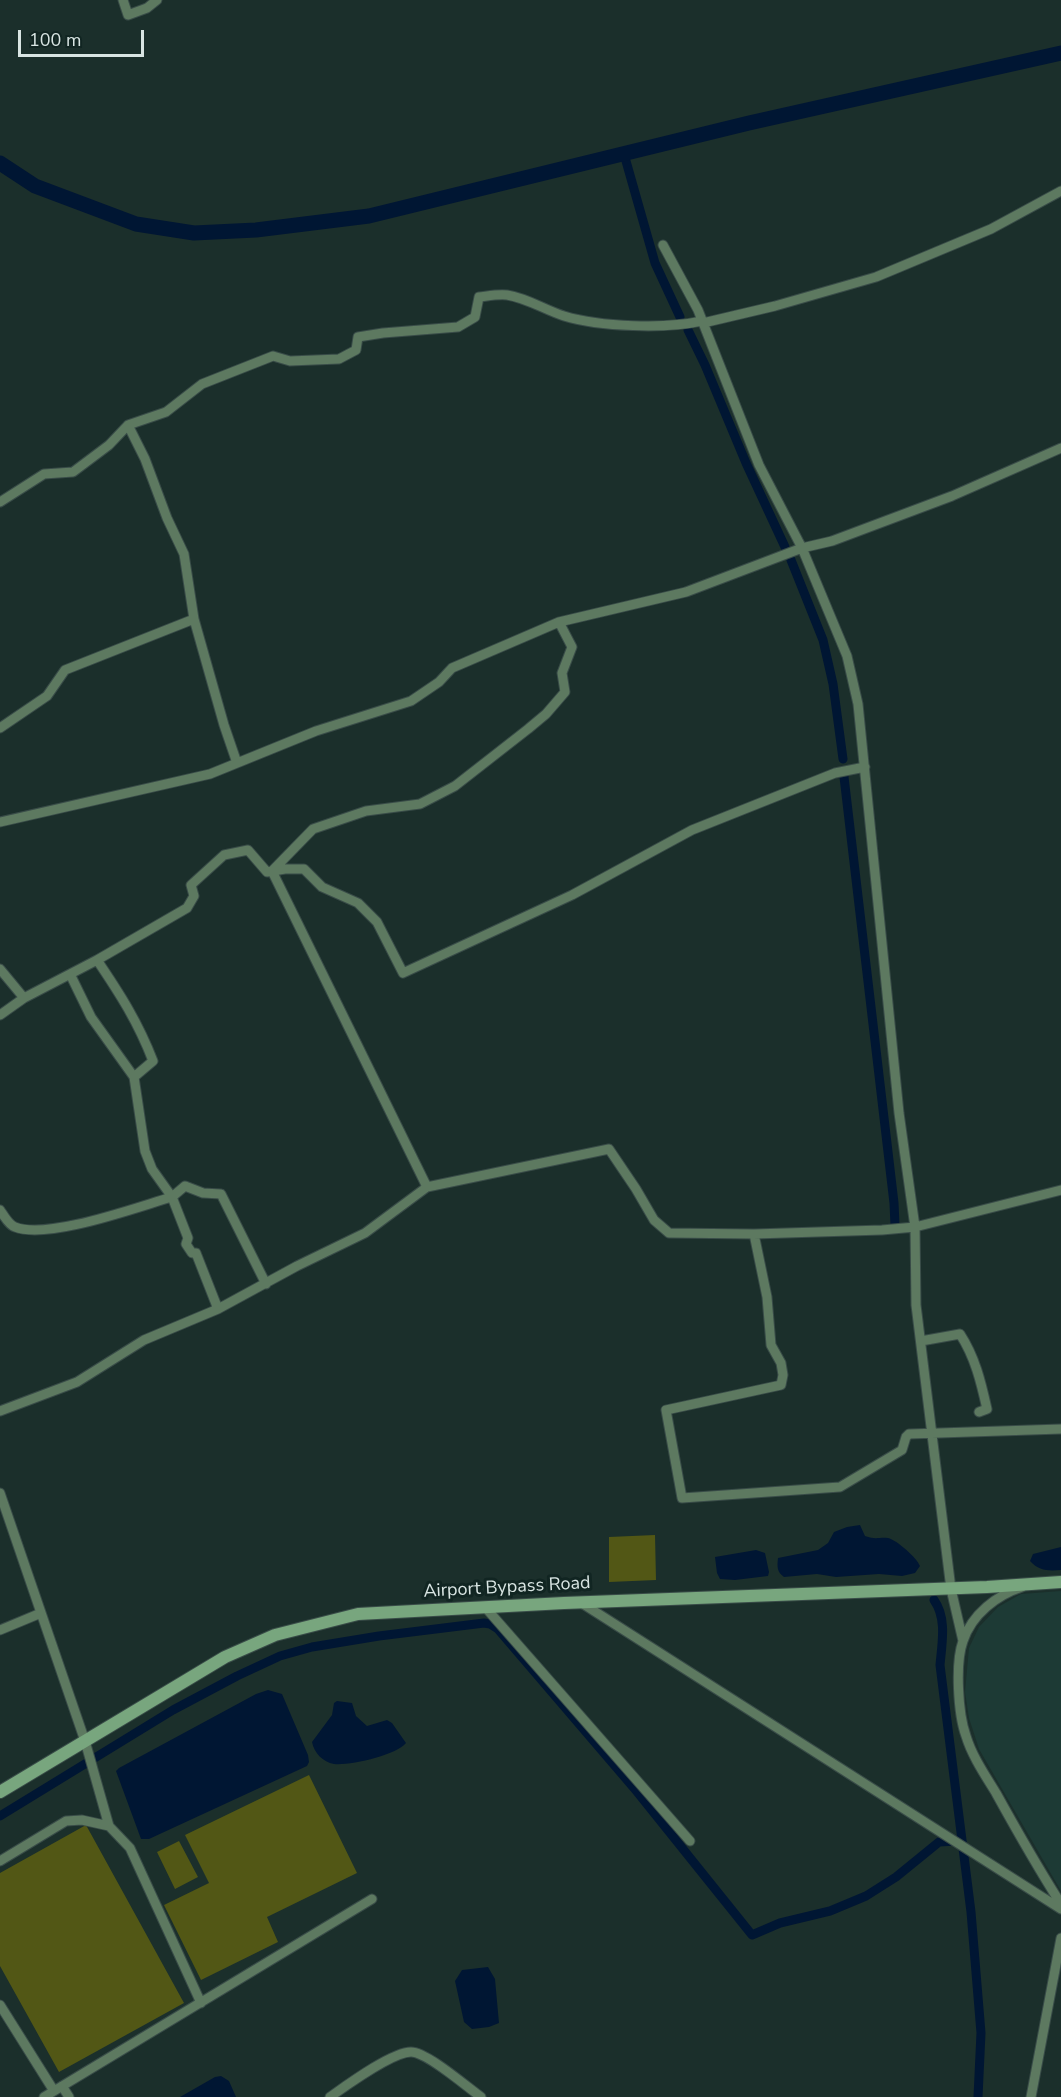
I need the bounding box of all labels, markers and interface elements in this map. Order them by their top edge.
scale bar [21,18,147,56]
text: 100 m [29,28,81,52]
street label: Airport Bypass Road [423,1573,591,1603]

